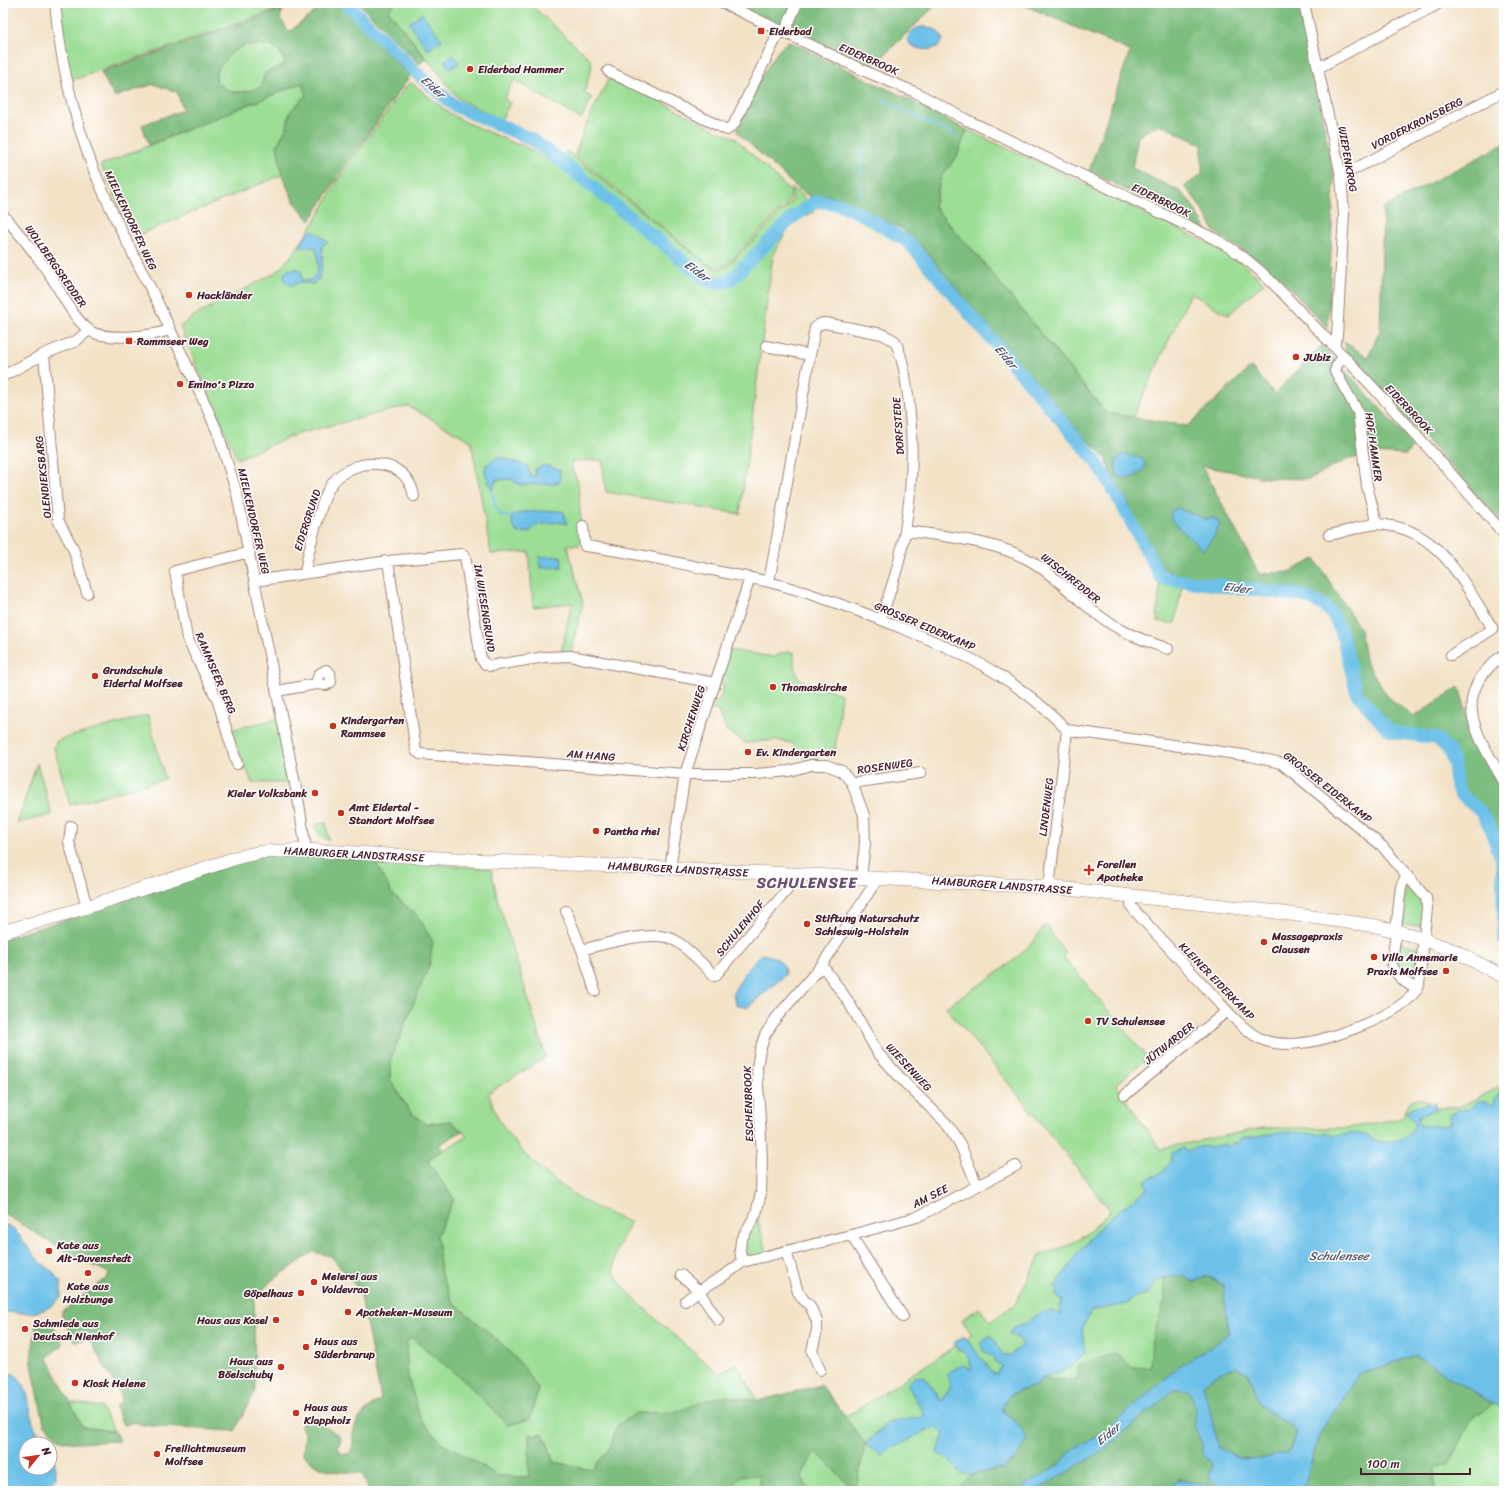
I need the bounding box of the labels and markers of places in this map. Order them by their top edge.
place label: Eiderbad [769,22,812,41]
marker: Eiderbad [756,26,766,36]
place label: Eiderbad Hammer [478,60,565,79]
marker: Eiderbad Hammer [465,64,475,74]
place label: Hackländer [196,286,254,305]
marker: Hackländer [184,290,194,300]
place label: Rammseer Weg [136,332,209,351]
marker: Rammseer Weg [124,336,134,346]
place label: JUbiz [1303,348,1332,367]
marker: JUbiz [1291,352,1301,362]
place label: Emino's Pizza [188,375,255,394]
marker: Emino's Pizza [175,379,185,389]
place label: Grundschule Eidertal Molfsee [102,661,183,693]
marker: Grundschule Eidertal Molfsee [90,671,100,681]
place label: Thomaskirche [781,678,848,697]
marker: Thomaskirche [768,682,778,692]
place label: Kindergarten Rammsee [340,711,404,743]
marker: Kindergarten Rammsee [328,721,338,731]
place label: Ev. Kindergarten [756,743,836,762]
marker: Ev. Kindergarten [743,747,753,757]
place label: Kieler Volksbank [226,784,307,803]
marker: Kieler Volksbank [310,788,320,798]
place label: Amt Eidertal - Standort Molfsee [348,798,435,830]
marker: Amt Eidertal - Standort Molfsee [336,808,346,818]
place label: Pantha rhei [604,822,661,841]
marker: Pantha rhei [591,826,601,836]
place label: Forellen Apotheke [1096,855,1144,887]
marker: Forellen Apotheke [1084,865,1094,875]
place label: Stiftung Naturschutz Schleswig-Holstein [814,909,920,941]
marker: Stiftung Naturschutz Schleswig-Holstein [802,919,812,929]
place label: Massagepraxis Clausen [1271,927,1343,959]
marker: Massagepraxis Clausen [1259,937,1269,947]
place label: Villa Annemarie [1382,948,1458,967]
marker: Villa Annemarie [1369,952,1379,962]
place label: Praxis Molfsee [1367,962,1438,981]
marker: Praxis Molfsee [1441,966,1451,976]
place label: TV Schulensee [1096,1012,1166,1031]
marker: TV Schulensee [1083,1016,1093,1026]
place label: Kate aus Alt-Duvenstedt [56,1236,132,1268]
marker: Kate aus Alt-Duvenstedt [44,1246,54,1256]
place label: Meierei aus Voldevraa [321,1267,378,1299]
marker: Kate aus Holzbunge [83,1268,93,1278]
place label: Kate aus Holzbunge [62,1277,114,1309]
marker: Meierei aus Voldevraa [309,1277,319,1287]
place label: Göpelhaus [243,1284,294,1303]
marker: Göpelhaus [296,1288,306,1298]
place label: Apotheken-Museum [355,1303,453,1322]
marker: Apotheken-Museum [343,1307,353,1317]
place label: Haus aus Kosel [196,1311,269,1330]
place label: Schmiede aus Deutsch Nienhof [32,1314,116,1346]
marker: Haus aus Kosel [271,1315,281,1325]
marker: Schmiede aus Deutsch Nienhof [20,1324,30,1334]
place label: Haus aus Süderbrarup [313,1332,375,1364]
marker: Haus aus Süderbrarup [301,1342,311,1352]
place label: Haus aus Böelschuby [218,1352,274,1384]
marker: Haus aus Böelschuby [276,1362,286,1372]
place label: Kiosk Helene [82,1374,146,1393]
marker: Kiosk Helene [70,1378,80,1388]
place label: Haus aus Klappholz [303,1398,351,1430]
marker: Haus aus Klappholz [291,1408,301,1418]
place label: Freilichtmuseum Molfsee [164,1439,246,1471]
marker: Freilichtmuseum Molfsee [152,1449,162,1459]

